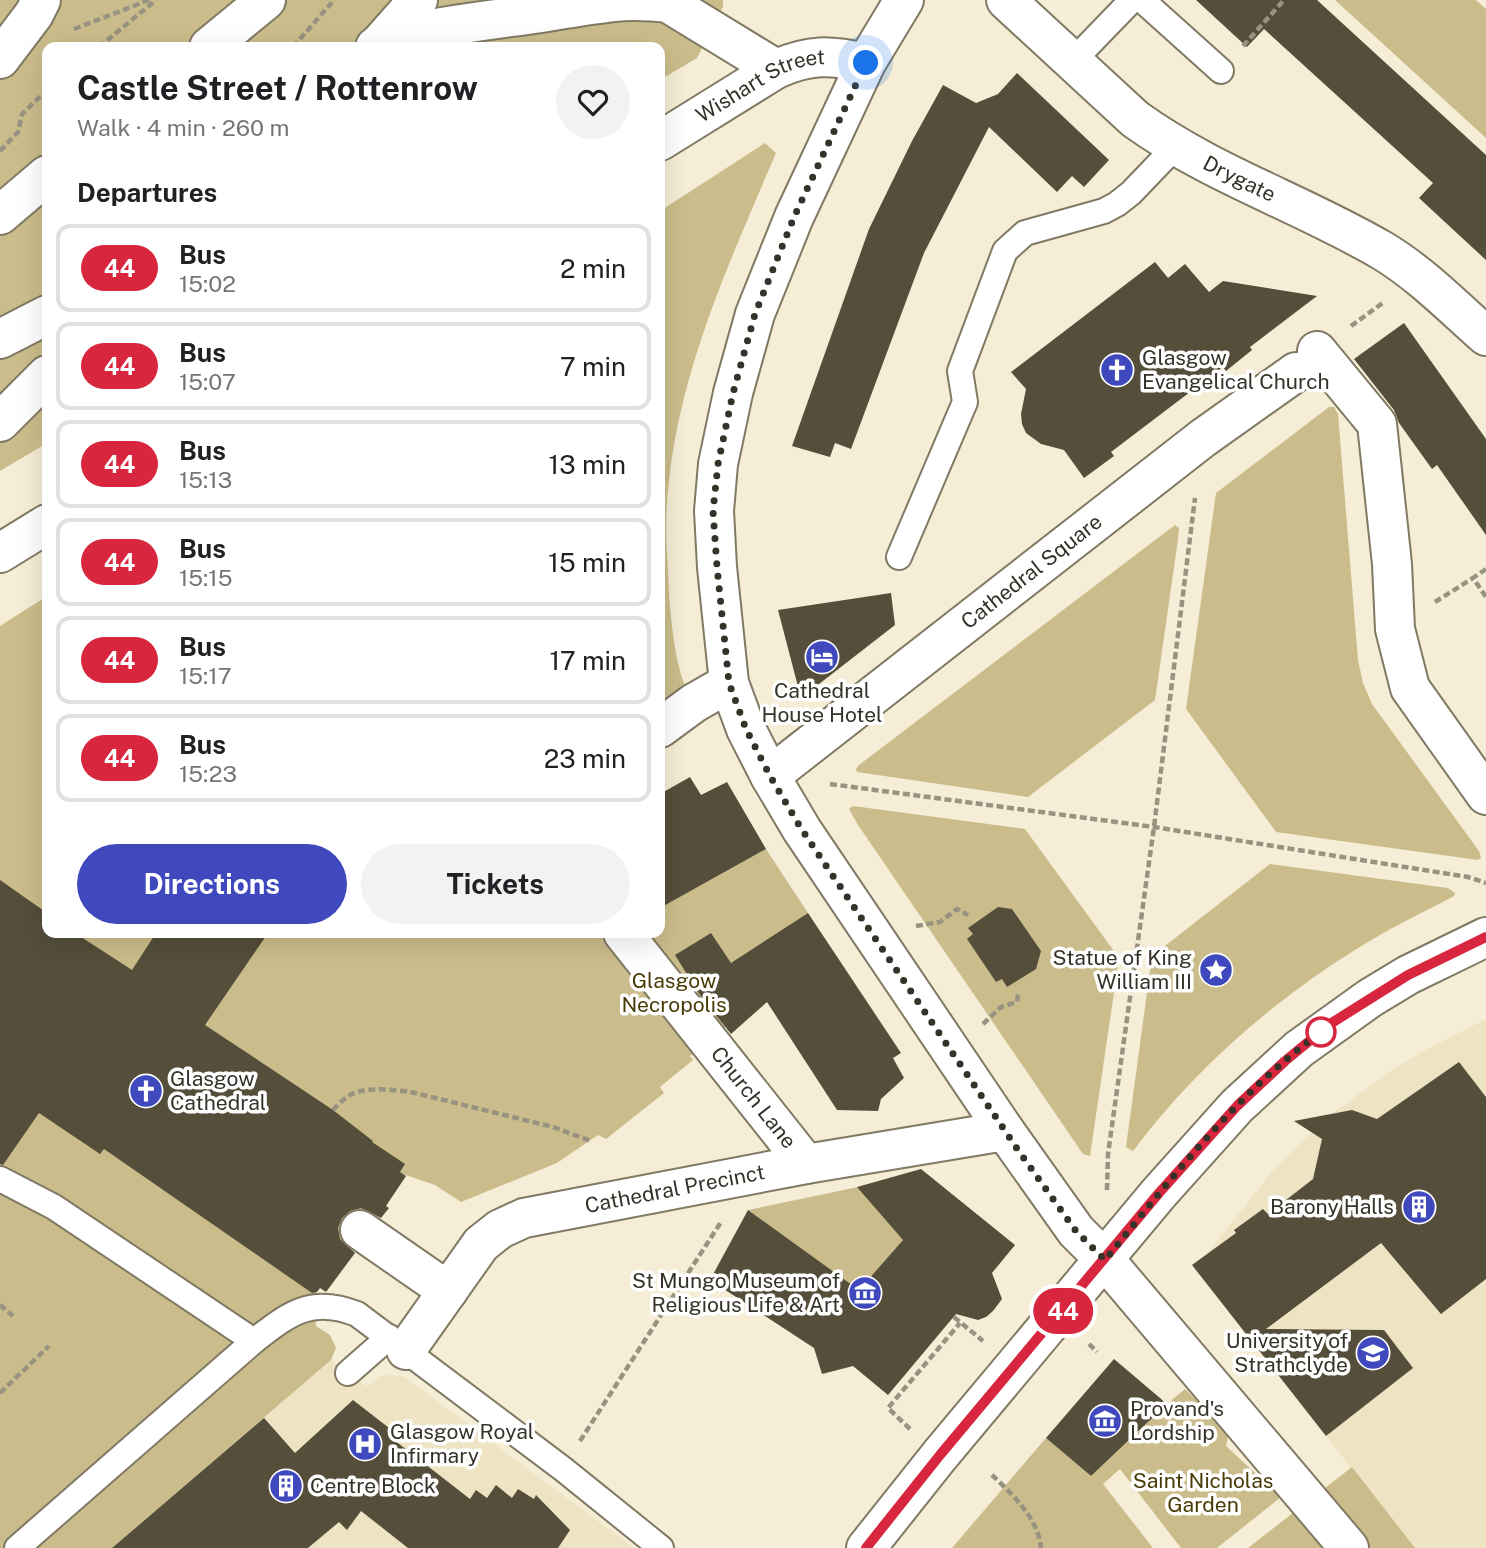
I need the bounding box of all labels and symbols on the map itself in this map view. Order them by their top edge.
street label: Wishart Street [691,44,825,128]
your location [848,45,883,80]
street label: Drygate [1199,150,1280,207]
place label: Glasgow Evangelical Church [1142,345,1330,394]
church icon: Glasgow Evangelical Church [1098,351,1136,389]
street label: Cathedral Square [956,509,1107,634]
hotel icon: Cathedral House Hotel [803,638,841,676]
place label: Cathedral House Hotel [762,678,882,727]
place label: Statue of King William III [1053,945,1192,994]
place icon: Statue of King William III [1197,951,1235,989]
park label: Glasgow Necropolis [621,968,727,1017]
unlabelled marker [1306,1017,1336,1047]
street label: Church Lane [706,1041,802,1153]
place label: Glasgow Cathedral [170,1066,266,1115]
church icon: Glasgow Cathedral [127,1072,165,1110]
street label: Cathedral Precinct [583,1159,767,1218]
building icon: Barony Halls [1400,1188,1438,1226]
place label: Barony Halls [1270,1194,1394,1219]
place label: St Mungo Museum of Religious Life & Art [632,1268,840,1317]
museum icon: St Mungo Museum of Religious Life & Art [846,1274,884,1312]
line badge: 44 [1032,1288,1094,1334]
place label: University of Strathclyde [1226,1328,1348,1377]
school or university icon: University of Strathclyde [1354,1334,1392,1372]
place label: Provand's Lordship [1130,1396,1224,1445]
museum icon: Provand's Lordship [1086,1402,1124,1440]
place label: Glasgow Royal Infirmary [390,1419,534,1468]
hospital icon: Glasgow Royal Infirmary [346,1425,384,1463]
building icon: Centre Block [267,1467,305,1505]
park label: Saint Nicholas Garden [1133,1468,1273,1517]
place label: Centre Block [310,1473,436,1498]

